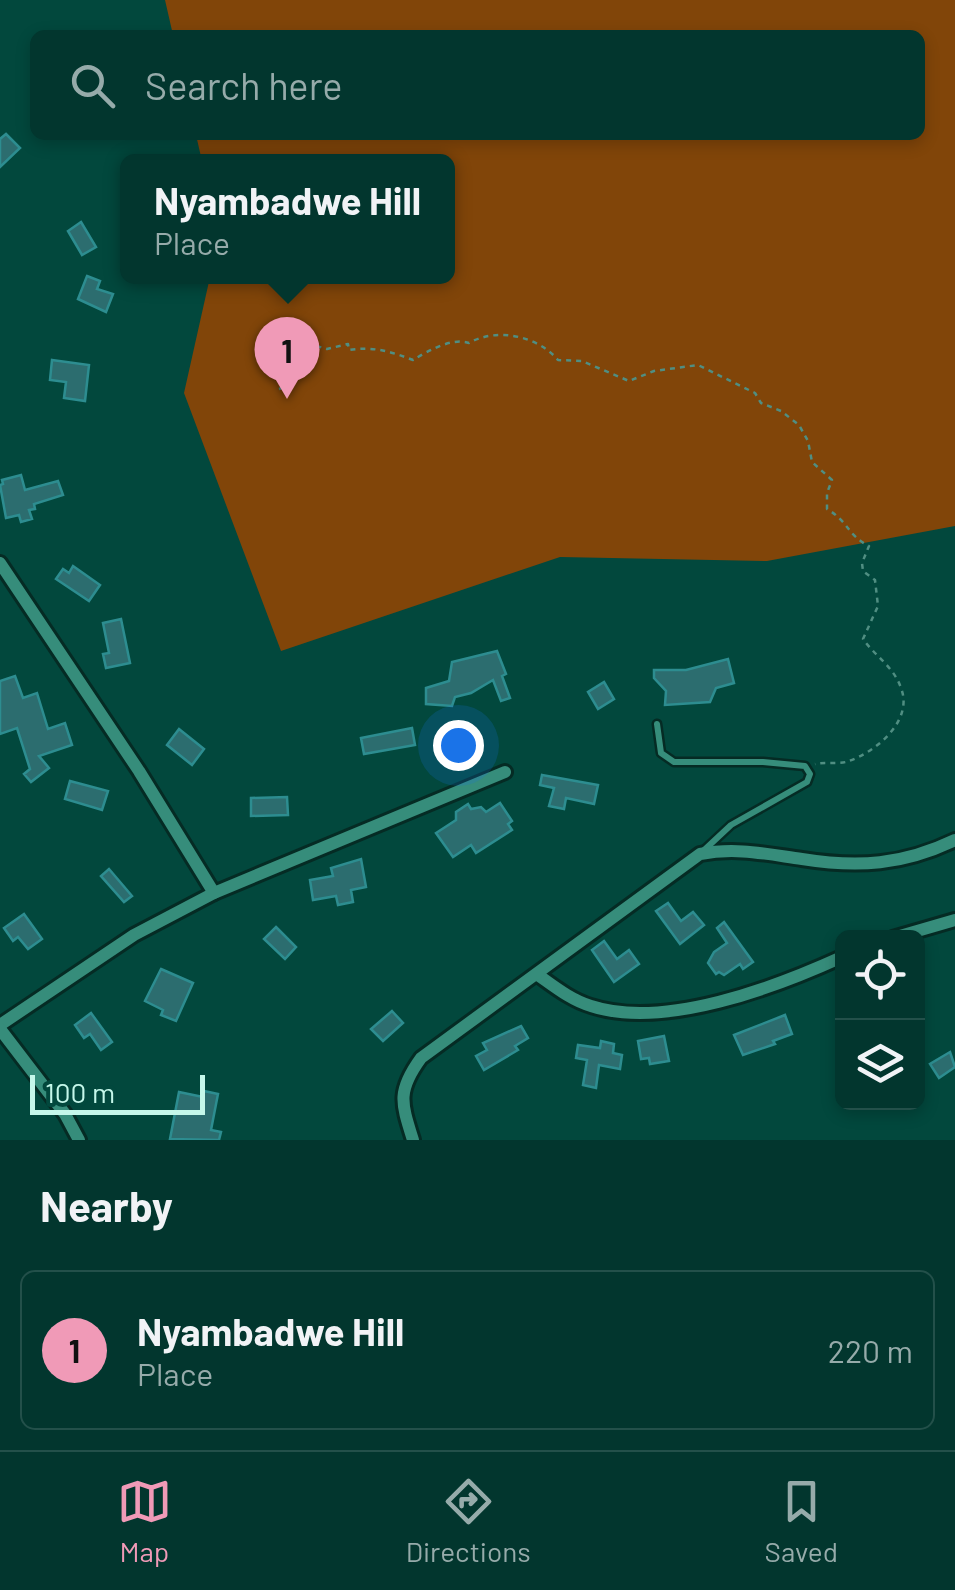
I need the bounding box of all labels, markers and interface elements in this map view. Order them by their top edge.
search box [30,30,925,140]
icon: search [65,58,120,113]
text: Search here [145,62,343,108]
popup [120,154,455,284]
text: Nyambadwe Hill [154,177,421,223]
text: Place [154,223,230,261]
pin: 1 [254,316,320,399]
your location [433,720,484,771]
map controls [835,930,925,1110]
button: locate [835,930,925,1020]
button: layers [835,1020,925,1110]
scale bar [30,1070,205,1114]
text: 100 m [45,1075,115,1109]
text: Nearby [40,1180,173,1230]
text: Nyambadwe Hill [137,1308,404,1354]
text: 1 [69,1331,80,1369]
text: 220 m [828,1331,913,1369]
text: Place [137,1354,213,1392]
tab: Map [117,1474,172,1568]
tab: Directions [406,1474,531,1568]
tab: Saved [765,1474,838,1568]

